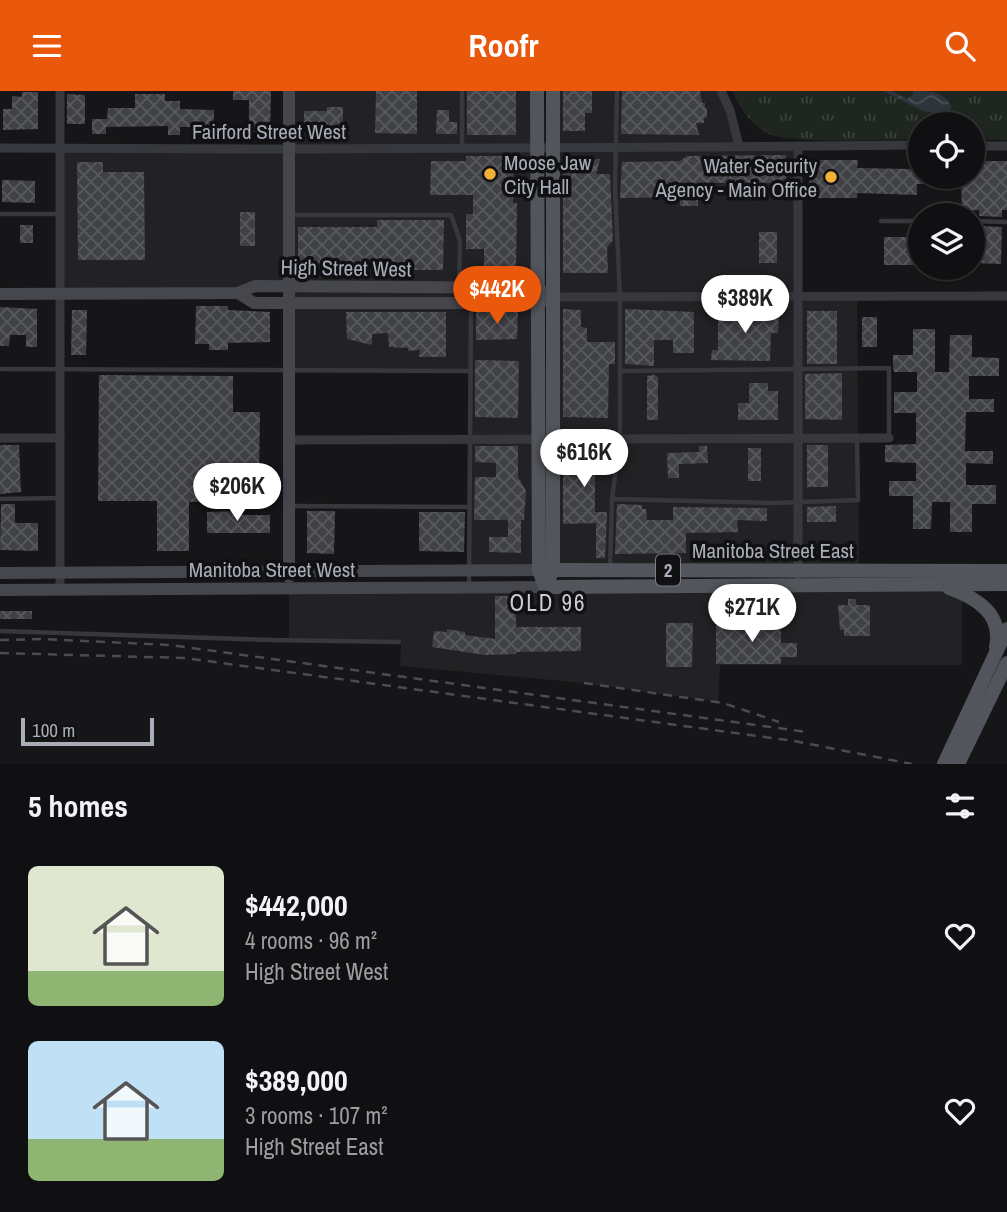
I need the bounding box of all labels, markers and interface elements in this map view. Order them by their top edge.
text: Roofr [469,24,538,67]
icon: menu [28,27,66,65]
icon: search [941,27,979,65]
map controls [908,112,985,280]
button: locate [908,112,985,189]
street label: Fairford Street West [192,117,346,146]
place label: Moose Jaw City Hall [504,148,592,201]
place label: Water Security Agency - Main Office [655,151,817,204]
marker: Moose Jaw City Hall [482,166,498,182]
marker: Water Security Agency - Main Office [823,169,839,185]
button: layers [908,203,985,280]
street label: High Street West [280,252,412,284]
pin: $442K [448,267,546,326]
text: $442K [469,273,525,304]
pin: $389K [696,275,794,335]
text: $389K [717,282,773,313]
pin: $616K [535,429,633,489]
text: $616K [556,436,612,467]
pin: $206K [188,463,286,523]
text: $206K [209,470,265,501]
street label: Manitoba Street East [692,536,854,565]
street label: Manitoba Street West [189,555,355,584]
road number: 2 [656,555,680,585]
pin: $271K [703,585,801,644]
district label: OLD 96 [510,587,587,618]
text: $271K [724,591,780,622]
scale bar [21,715,154,747]
text: 100 m [32,717,75,743]
text: 5 homes [28,786,128,826]
icon: filters [941,787,979,825]
text: $442,000 [245,885,348,925]
icon: home [84,894,168,978]
icon: heart [941,917,979,955]
text: 4 rooms · 96 m² [245,925,377,956]
text: High Street West [245,956,388,987]
text: $389,000 [245,1060,348,1100]
icon: home [84,1069,168,1153]
icon: heart [941,1092,979,1130]
text: 3 rooms · 107 m² [245,1100,388,1131]
text: High Street East [245,1131,383,1162]

